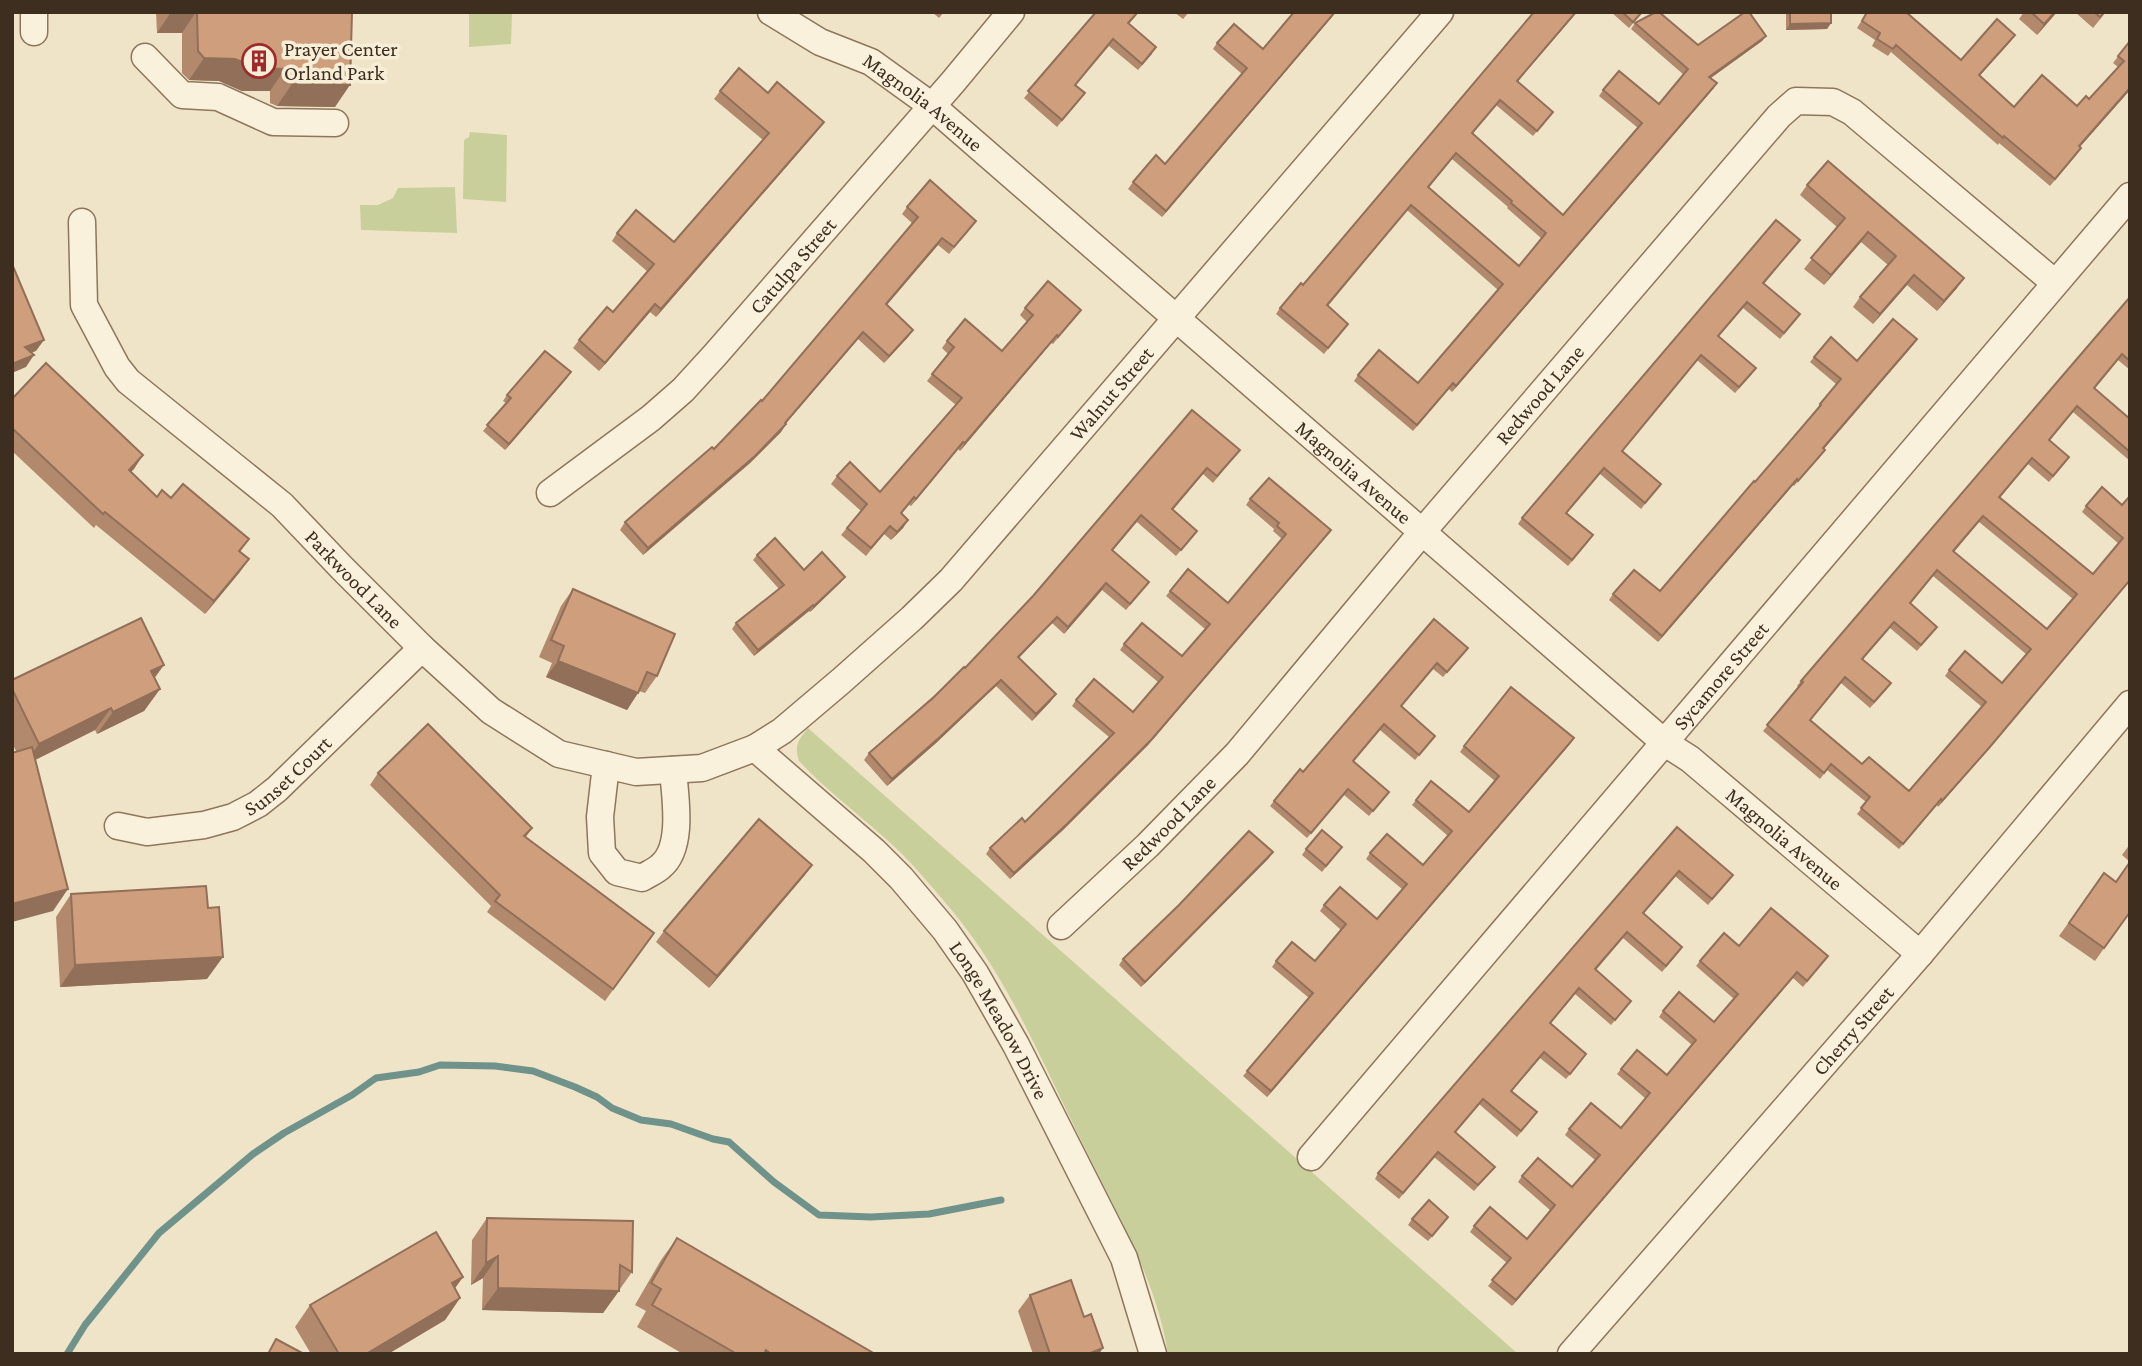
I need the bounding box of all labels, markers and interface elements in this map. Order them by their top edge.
place label: Prayer Center Orland Park [284,37,398,85]
building icon: Prayer Center Orland Park [240,42,278,80]
street label: Magnolia Avenue [858,48,988,157]
street label: Catulpa Street [744,212,842,319]
street label: Redwood Lane [1491,340,1589,449]
street label: Walnut Street [1064,341,1159,446]
street label: Magnolia Avenue [1291,416,1416,529]
street label: Parkwood Lane [300,525,408,634]
street label: Sycamore Street [1668,616,1774,735]
street label: Sunset Court [240,730,337,821]
street label: Redwood Lane [1117,771,1221,875]
street label: Magnolia Avenue [1721,783,1848,895]
street label: Longe Meadow Drive [944,936,1053,1103]
street label: Cherry Street [1808,980,1899,1080]

